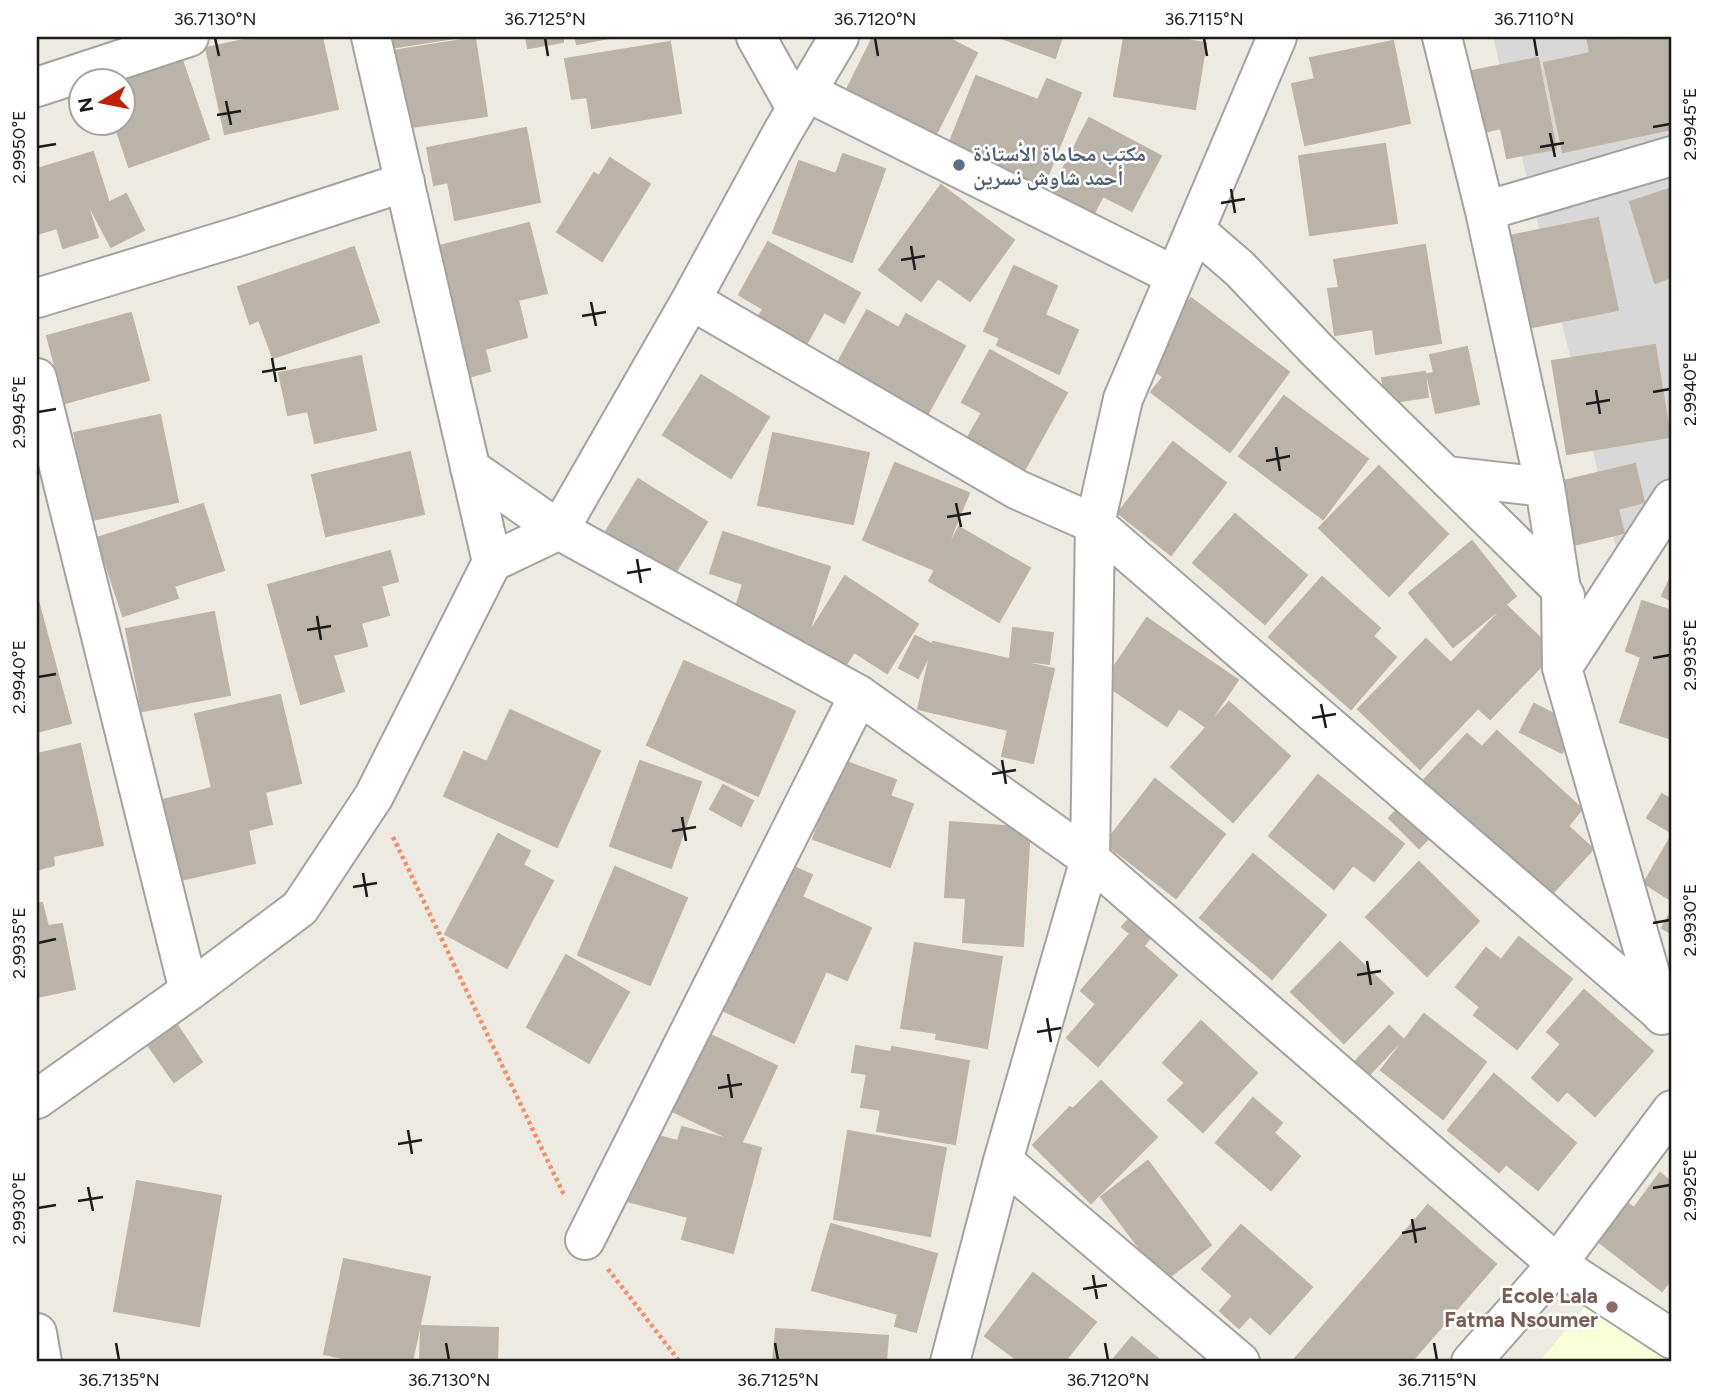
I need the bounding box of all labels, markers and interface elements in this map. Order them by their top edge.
text: 36.7130°N [174,8,256,30]
text: 36.7125°N [504,8,586,30]
text: 36.7120°N [834,8,917,30]
text: 36.7115°N [1164,8,1244,30]
text: 36.7110°N [1494,8,1574,30]
north arrow [66,66,136,136]
text: 2.9945°E [1679,87,1701,161]
text: N [73,96,98,114]
text: 2.9950°E [8,110,30,184]
place label: مكتب محاماة الأستاذة أحمد شاوش نسرين [973,141,1146,191]
marker: مكتب محاماة الأستاذة أحمد شاوش نسرين [951,157,967,173]
text: 2.9940°E [1679,352,1701,426]
text: 2.9945°E [8,375,30,449]
text: 2.9935°E [1679,619,1701,691]
text: 2.9940°E [8,640,30,714]
text: 2.9930°E [1679,884,1701,956]
text: 2.9935°E [8,907,30,979]
text: 2.9925°E [1679,1149,1701,1221]
text: 2.9930°E [8,1172,30,1244]
place label: Ecole Lala Fatma Nsoumer [1444,1283,1598,1332]
marker: Ecole Lala Fatma Nsoumer [1604,1299,1620,1315]
text: 36.7135°N [78,1369,160,1391]
text: 36.7130°N [408,1369,490,1391]
text: 36.7125°N [737,1369,819,1391]
text: 36.7120°N [1067,1369,1150,1391]
text: 36.7115°N [1397,1369,1477,1391]

